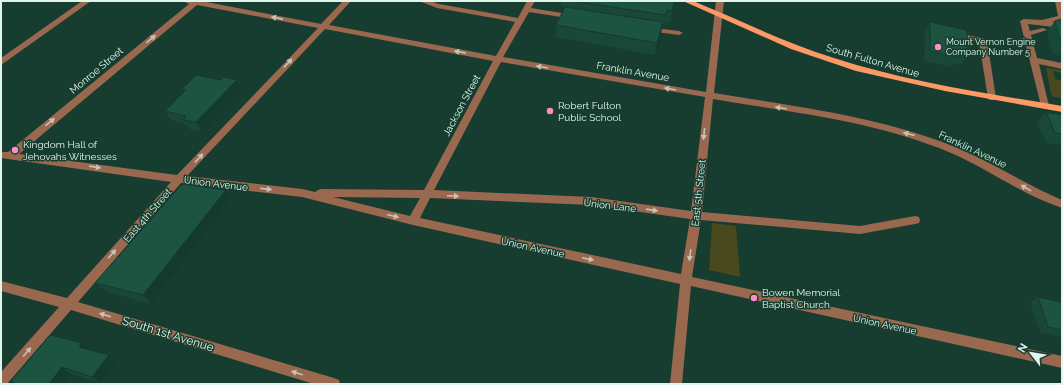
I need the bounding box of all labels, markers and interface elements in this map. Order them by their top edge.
one-way arrow [271,15,283,21]
one-way arrow [145,35,156,44]
place label: Mount Vernon Engine Company Number 5 [946,37,1036,57]
street label: South Fulton Avenue [825,42,921,79]
marker: Mount Vernon Engine Company Number 5 [933,42,943,52]
street label: Monroe Street [68,45,126,96]
one-way arrow [454,49,466,55]
one-way arrow [284,58,293,68]
street label: Franklin Avenue [596,60,670,83]
one-way arrow [536,63,548,69]
street label: Jackson Street [441,72,483,138]
one-way arrow [664,86,676,92]
place label: Robert Fulton Public School [558,100,622,123]
one-way arrow [775,105,788,111]
marker: Robert Fulton Public School [545,106,555,116]
one-way arrow [45,117,56,126]
one-way arrow [701,128,707,140]
street label: Franklin Avenue [937,129,1009,170]
one-way arrow [903,131,915,137]
place label: Kingdom Hall of Jehovahs Witnesses [23,139,117,162]
marker: Kingdom Hall of Jehovahs Witnesses [10,145,20,155]
one-way arrow [194,153,203,162]
street label: East 5th Street [690,158,708,227]
one-way arrow [89,164,101,170]
street label: Union Avenue [183,174,249,193]
one-way arrow [1020,185,1032,192]
street label: East 4th Street [121,186,174,244]
one-way arrow [260,186,272,192]
one-way arrow [447,192,459,199]
street label: Union Lane [583,197,637,214]
one-way arrow [646,207,659,213]
one-way arrow [387,213,399,219]
street label: Union Avenue [500,235,566,260]
one-way arrow [108,249,117,260]
one-way arrow [687,249,693,261]
one-way arrow [582,257,594,263]
place label: Bowen Memorial Baptist Church [762,287,840,310]
marker: Bowen Memorial Baptist Church [749,293,759,303]
one-way arrow [99,312,111,318]
street label: Union Avenue [852,312,918,337]
street label: South 1st Avenue [120,313,216,355]
north arrow [1011,333,1051,373]
text: N [1015,341,1031,355]
one-way arrow [22,347,31,357]
one-way arrow [291,370,303,376]

